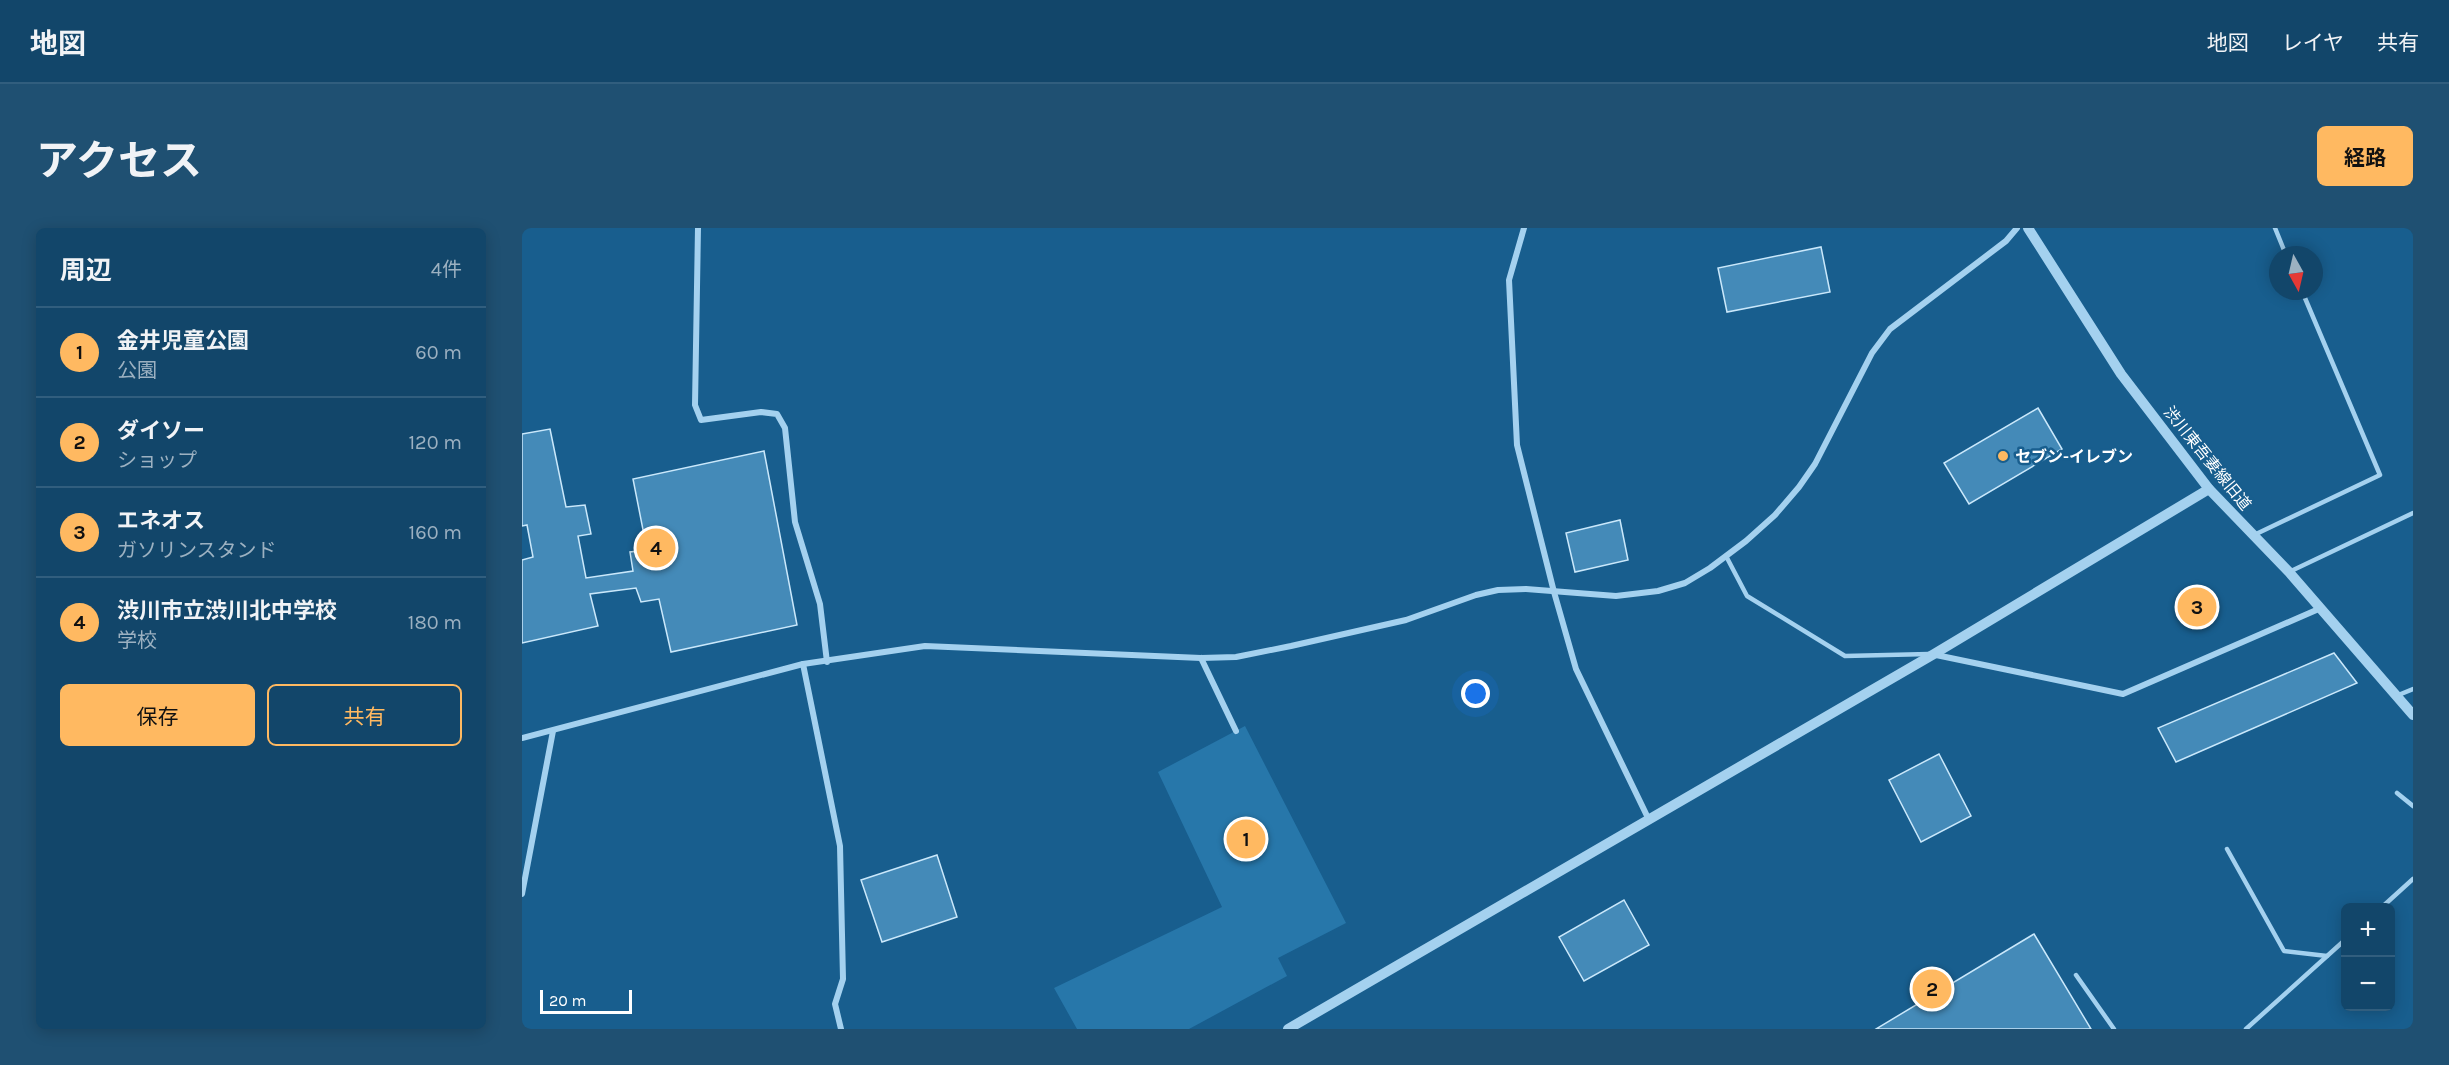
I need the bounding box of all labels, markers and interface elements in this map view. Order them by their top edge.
text: 地図 [30,27,86,60]
text: 地図 [2207,31,2249,55]
text: レイヤ [2282,31,2344,55]
text: 共有 [2377,31,2419,55]
button: 経路 [2317,126,2413,186]
text: アクセス [36,136,202,186]
north arrow [2269,246,2323,300]
text: 周辺 [60,255,112,286]
text: 4件 [431,258,462,281]
text: 金井児童公園 [117,328,249,354]
text: 1 [76,341,83,364]
text: 60 m [415,341,462,364]
text: 公園 [117,359,157,382]
street label: 渋川東吾妻線旧道 [2160,403,2255,514]
text: ダイソー [117,418,205,444]
text: 2 [73,431,86,454]
text: 120 m [408,431,462,454]
place label: セブン-イレブン [2015,447,2133,466]
text: ショップ [117,449,197,472]
marker: セブン-イレブン [1996,449,2010,463]
text: エネオス [117,508,205,534]
text: 3 [73,521,86,544]
text: 160 m [409,521,462,544]
pin: 4 [636,526,676,570]
text: ガソリンスタンド [117,539,277,562]
pin: 3 [2178,584,2216,629]
text: 渋川市立渋川北中学校 [117,598,337,624]
text: 4 [74,611,85,634]
text: 180 m [408,611,462,634]
text: 学校 [117,629,157,652]
your location [1461,679,1490,708]
button: 保存 [60,684,255,746]
button: 共有 [267,684,462,746]
pin: 1 [1226,816,1266,862]
map controls [2341,903,2395,1011]
button: + [2341,903,2395,957]
button: − [2341,957,2395,1011]
pin: 2 [1912,966,1952,1011]
scale bar [540,987,632,1014]
text: 20 m [549,991,587,1010]

